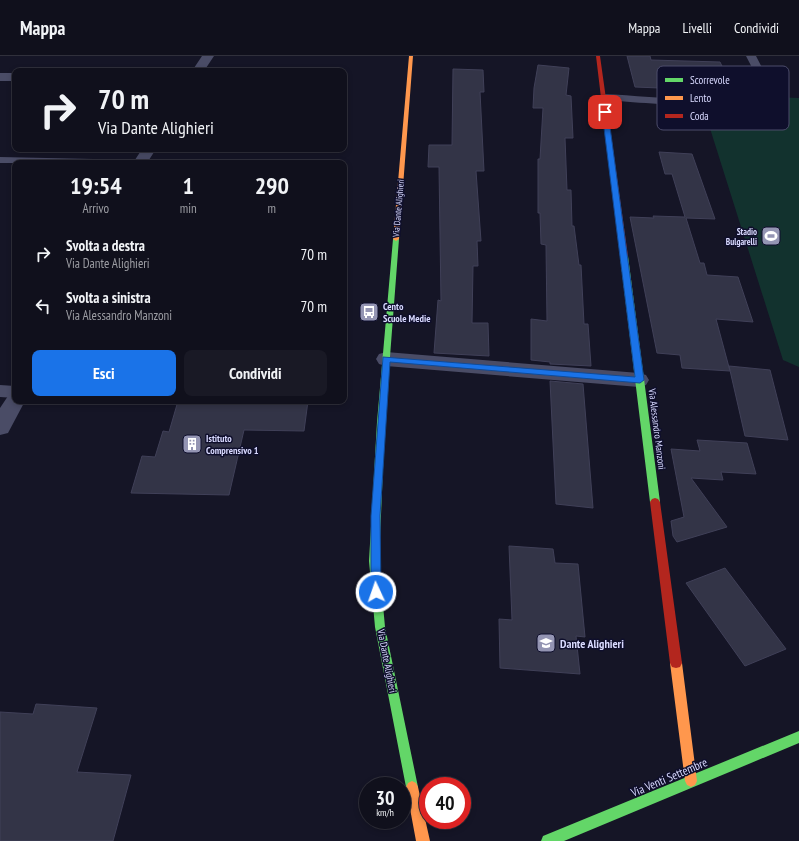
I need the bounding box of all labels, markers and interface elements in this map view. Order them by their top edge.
text: Mappa [20,16,65,40]
text: Mappa [628,19,660,37]
text: Livelli [682,19,712,37]
text: Condividi [734,19,779,37]
legend [657,66,789,130]
text: Scorrevole [690,73,730,87]
text: 70 m [98,80,149,117]
icon: right [32,84,84,136]
text: Lento [690,91,711,105]
pin [588,95,622,129]
icon: arrive [594,101,616,123]
text: Coda [690,109,709,123]
text: Via Dante Alighieri [98,116,214,139]
text: 19:54 [70,170,122,201]
text: 1 [182,170,194,201]
text: 290 [255,170,289,201]
street label: Via Dante Alighieri [390,179,406,238]
text: Arrivo [82,200,109,217]
text: min [180,200,197,217]
text: m [268,200,276,217]
sports icon: Stadio Bulgarelli [760,225,782,247]
place label: Stadio Bulgarelli [726,226,757,247]
text: Svolta a destra [66,236,145,255]
icon: right [32,243,54,265]
text: 70 m [301,245,327,264]
text: Via Dante Alighieri [66,255,150,272]
text: Svolta a sinistra [66,288,151,307]
icon: left [32,295,54,317]
text: 70 m [301,297,327,316]
place label: Cento Scuole Medie [383,300,430,325]
bus stop icon: Cento Scuole Medie [358,301,380,323]
text: Via Alessandro Manzoni [66,307,172,324]
button: Esci [32,350,176,396]
button: Condividi [184,350,327,396]
street label: Via Alessandro Manzoni [645,387,668,470]
place label: Istituto Comprensivo 1 [206,432,259,457]
building icon: Istituto Comprensivo 1 [181,433,203,455]
position arrow [355,571,397,613]
street label: Via Dante Alighieri [374,627,400,694]
school or university icon: Dante Alighieri [535,632,557,654]
place label: Dante Alighieri [560,636,624,651]
street label: Via Venti Settembre [628,754,710,800]
speed limit sign: 40 [419,777,471,829]
text: 30 [375,785,395,811]
text: km/h [376,806,394,819]

